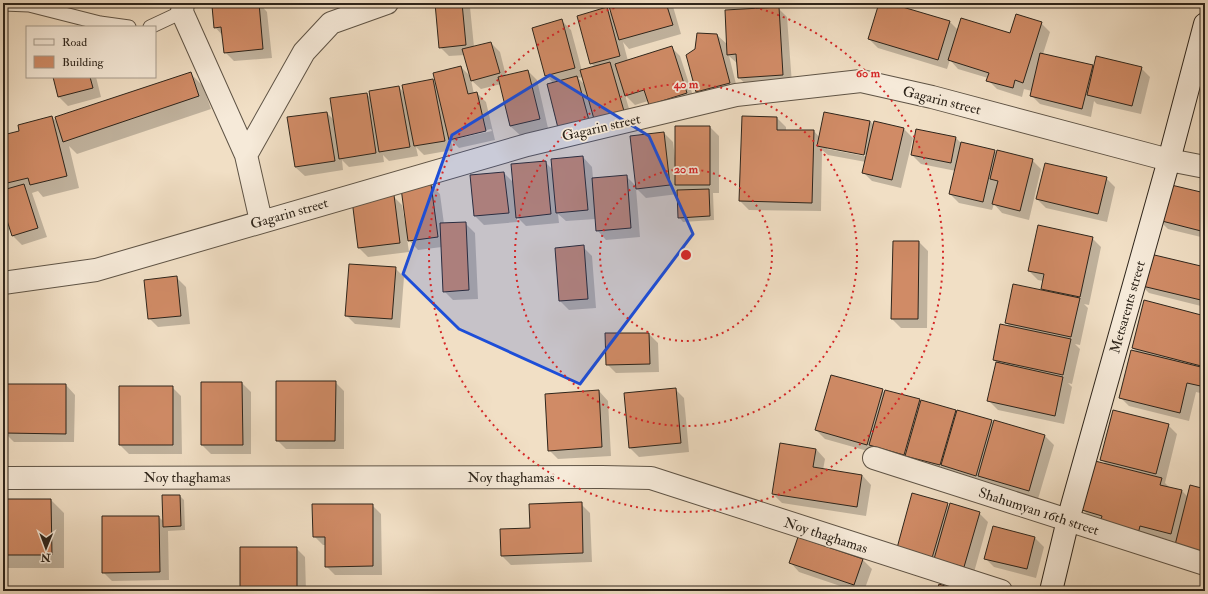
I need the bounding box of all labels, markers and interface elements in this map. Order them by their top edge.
legend [26,26,156,78]
text: Road [62,35,87,50]
text: Building [62,55,105,70]
text: 60 m [856,66,881,81]
text: 40 m [673,77,699,92]
street label: Gagarin street [901,83,983,119]
street label: Gagarin street [560,110,642,145]
text: 20 m [674,162,699,177]
street label: Gagarin street [248,194,330,233]
centre of rings [679,248,693,262]
street label: Metsarents street [1106,258,1149,355]
street label: Noy thaghamas [143,469,231,487]
street label: Noy thaghamas [467,469,555,487]
street label: Shahumyan 16th street [976,484,1102,540]
street label: Noy thaghamas [782,514,870,558]
north arrow [26,528,66,568]
text: N [40,551,52,564]

